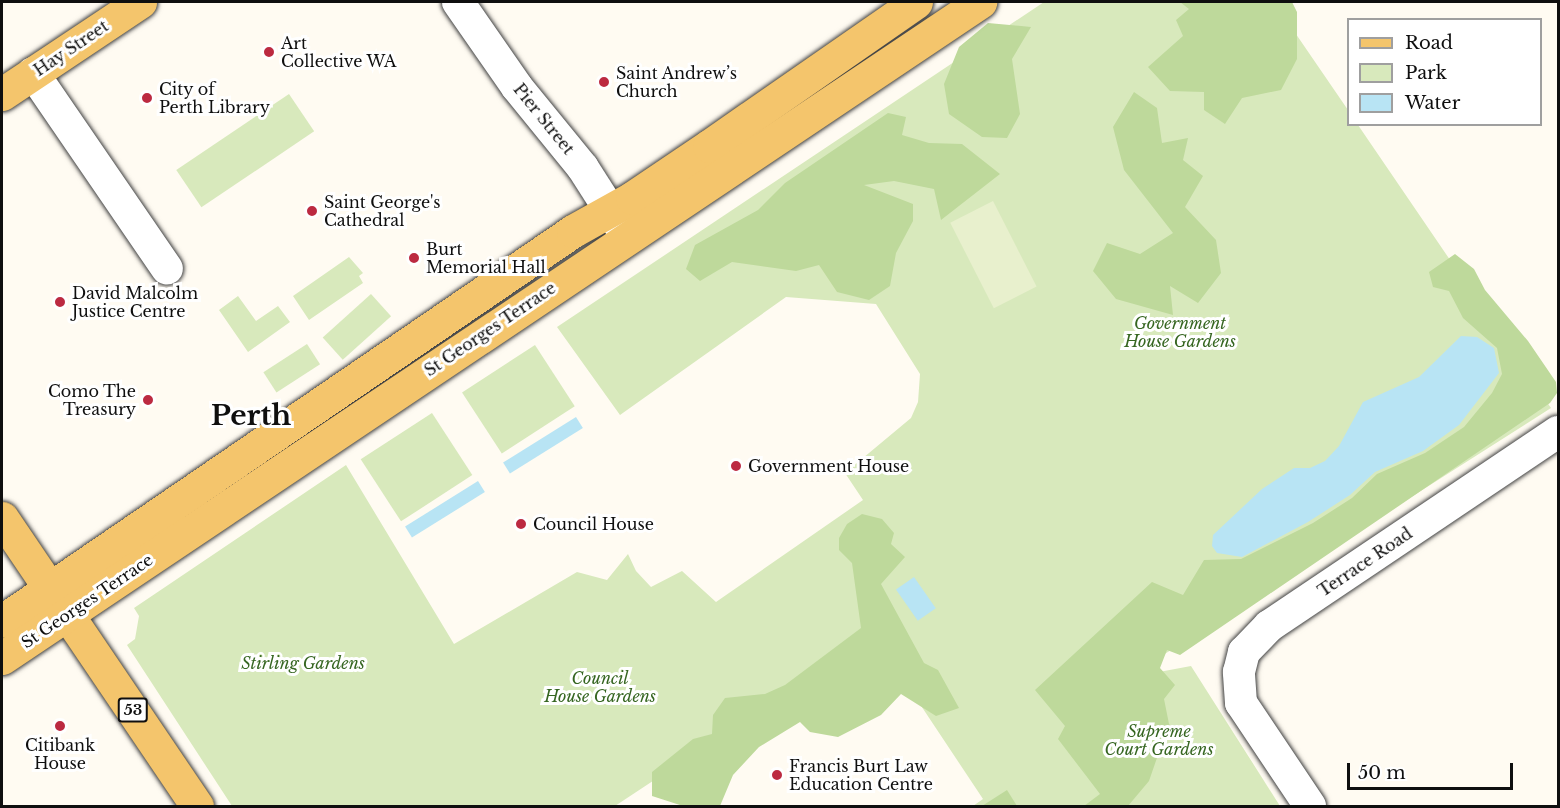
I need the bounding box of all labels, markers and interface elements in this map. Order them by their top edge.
street label: Hay Street [30,16,112,80]
legend [1347,18,1542,126]
text: Road [1405,32,1453,54]
place label: Art Collective WA [281,33,397,71]
marker: Art Collective WA [262,45,276,59]
text: Park [1405,62,1447,84]
place label: Saint Andrew’s Church [616,63,738,101]
marker: Saint Andrew’s Church [597,75,611,89]
place label: City of Perth Library [159,79,270,117]
street label: Pier Street [509,80,579,158]
marker: City of Perth Library [140,91,154,105]
text: Water [1405,92,1460,114]
place label: Saint George's Cathedral [324,192,440,230]
marker: Saint George's Cathedral [305,204,319,218]
place label: Burt Memorial Hall [426,239,546,277]
marker: Burt Memorial Hall [407,251,421,265]
street label: St Georges Terrace [420,278,560,380]
place label: David Malcolm Justice Centre [72,283,198,321]
marker: David Malcolm Justice Centre [53,295,67,309]
park label: Government House Gardens [1124,313,1236,351]
place label: Como The Treasury [47,381,136,419]
marker: Como The Treasury [141,393,155,407]
district label: Perth [211,399,291,433]
place label: Government House [748,456,909,476]
marker: Government House [729,459,743,473]
place label: Council House [533,514,654,534]
marker: Council House [514,517,528,531]
street label: Terrace Road [1314,523,1416,601]
street label: St Georges Terrace [17,550,157,652]
park label: Stirling Gardens [241,653,365,673]
park label: Council House Gardens [544,668,656,706]
road number: 53 [116,698,150,722]
marker: Citibank House [53,719,67,733]
park label: Supreme Court Gardens [1104,721,1214,759]
place label: Citibank House [25,735,95,773]
scale bar [1350,751,1516,789]
place label: Francis Burt Law Education Centre [789,756,933,794]
text: 50 m [1358,762,1406,784]
marker: Francis Burt Law Education Centre [770,768,784,782]

